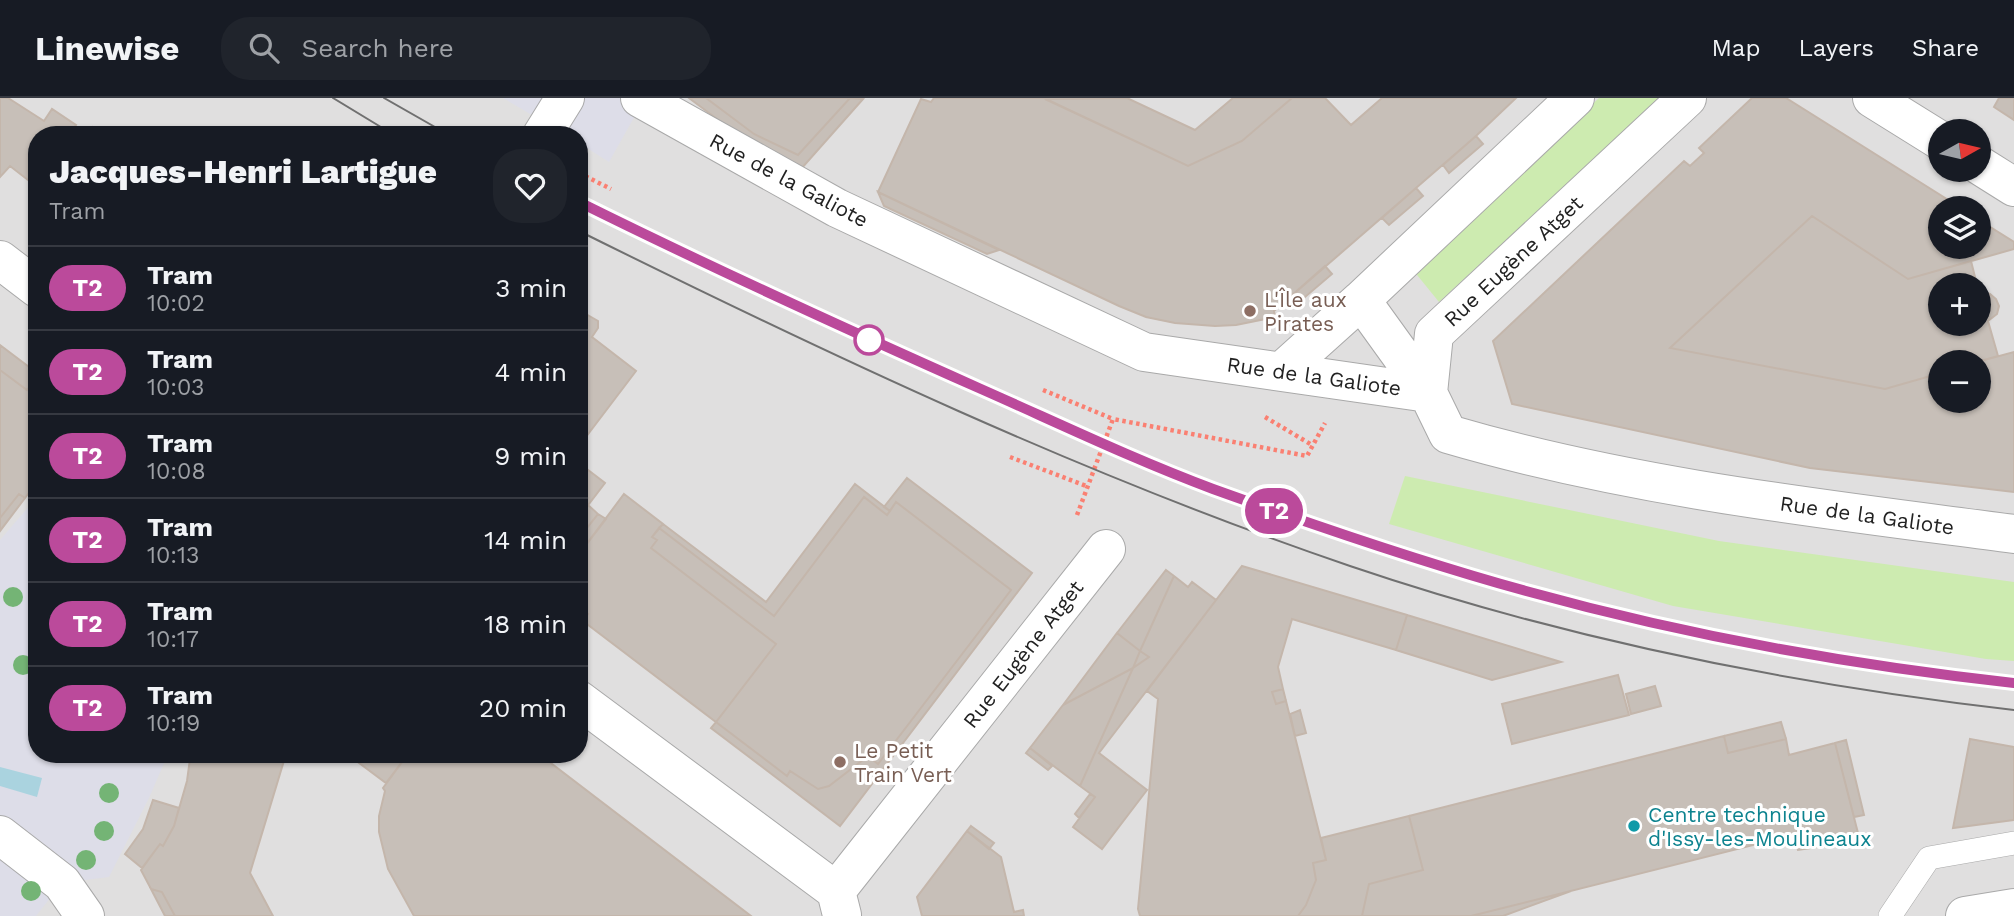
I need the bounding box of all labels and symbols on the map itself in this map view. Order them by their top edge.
north arrow [1928,119,1992,182]
street label: Rue de la Galiote [706,128,872,232]
street label: Rue Eugène Atget [1438,190,1588,332]
place label: L'Île aux Pirates [1264,287,1347,336]
marker: L'Île aux Pirates [1242,303,1258,319]
unlabelled marker [854,325,884,355]
street label: Rue de la Galiote [1225,351,1403,401]
line badge: T2 [1242,488,1306,534]
street label: Rue de la Galiote [1778,490,1956,540]
street label: Rue Eugène Atget [958,575,1089,733]
place label: Le Petit Train Vert [854,738,952,787]
marker: Le Petit Train Vert [832,754,848,770]
place label: Centre technique d'Issy-les-Moulineaux [1648,802,1871,851]
marker: Centre technique d'Issy-les-Moulineaux [1626,818,1642,834]

